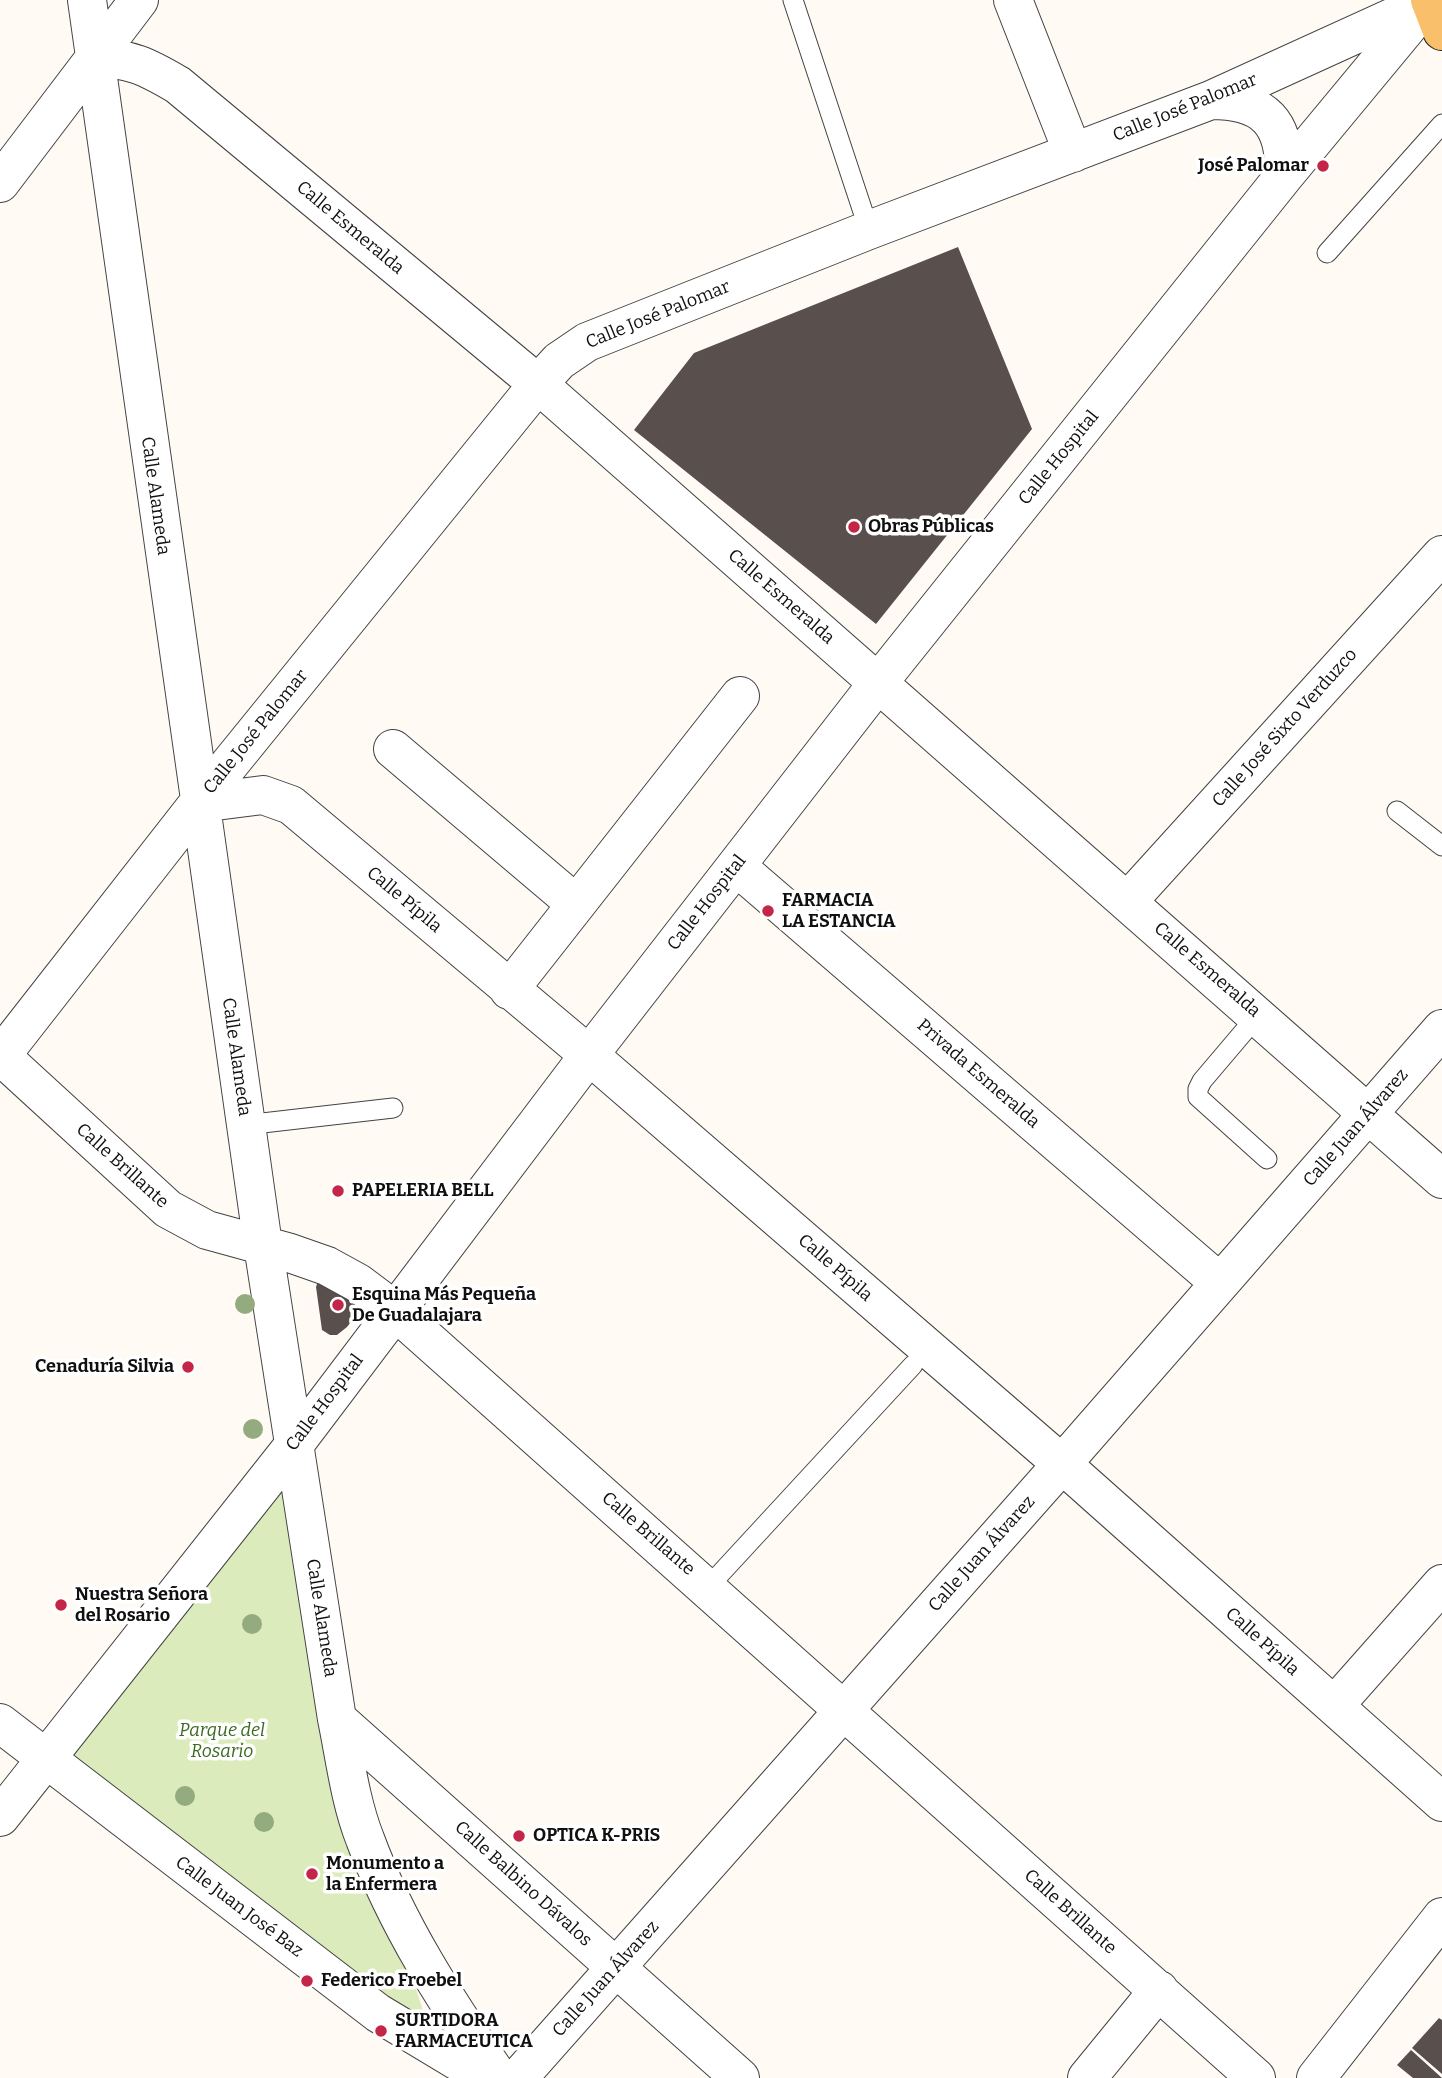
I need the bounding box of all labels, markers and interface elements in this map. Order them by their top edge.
street label: Calle José Palomar [1110,69,1260,147]
place label: José Palomar [1198,155,1309,177]
marker: José Palomar [1315,158,1331,174]
street label: Calle Esmeralda [292,177,408,279]
street label: Calle José Palomar [583,276,733,354]
street label: Calle Hospital [1014,406,1104,510]
street label: Calle Alameda [136,435,174,557]
place label: Obras Públicas [868,516,994,538]
marker: Obras Públicas [846,519,862,535]
street label: Calle Esmeralda [723,545,839,649]
street label: Calle José Sixto Verduzco [1208,644,1362,812]
street label: Calle José Palomar [199,665,313,799]
street label: Calle Hospital [663,851,751,955]
street label: Calle Pípila [362,862,446,938]
place label: FARMACIA LA ESTANCIA [782,890,896,932]
marker: FARMACIA LA ESTANCIA [760,903,776,919]
street label: Calle Esmeralda [1149,918,1265,1022]
street label: Calle Alameda [217,996,255,1118]
street label: Privada Esmeralda [912,1015,1044,1133]
street label: Calle Juan Álvarez [1299,1065,1413,1191]
street label: Calle Brillante [71,1119,173,1213]
place label: PAPELERIA BELL [352,1180,494,1202]
marker: PAPELERIA BELL [330,1183,346,1199]
street label: Calle Pípila [793,1230,877,1306]
place label: Esquina Más Pequeña De Guadalajara [352,1284,536,1326]
marker: Esquina Más Pequeña De Guadalajara [330,1297,346,1313]
street label: Calle Hospital [282,1350,368,1456]
place label: Cenaduría Silvia [35,1356,174,1378]
marker: Cenaduría Silvia [180,1359,196,1375]
street label: Calle Brillante [597,1488,699,1580]
street label: Calle Juan Álvarez [924,1491,1040,1617]
street label: Calle Alameda [301,1557,341,1679]
place label: Nuestra Señora del Rosario [75,1584,208,1626]
marker: Nuestra Señora del Rosario [53,1597,69,1613]
street label: Calle Pípila [1221,1603,1303,1681]
park label: Parque del Rosario [179,1720,265,1762]
street label: Calle Balbino Dávalos [450,1817,596,1951]
place label: OPTICA K-PRIS [533,1825,660,1847]
marker: OPTICA K-PRIS [511,1828,527,1844]
street label: Calle Juan José Baz [171,1852,307,1962]
place label: Monumento a la Enfermera [326,1853,444,1896]
street label: Calle Brillante [1019,1865,1121,1959]
marker: Monumento a la Enfermera [304,1866,320,1882]
street label: Calle Juan Álvarez [548,1916,664,2042]
place label: Federico Froebel [321,1970,462,1992]
marker: Federico Froebel [299,1973,315,1989]
place label: SURTIDORA FARMACEUTICA [395,2010,533,2052]
marker: SURTIDORA FARMACEUTICA [373,2023,389,2039]

